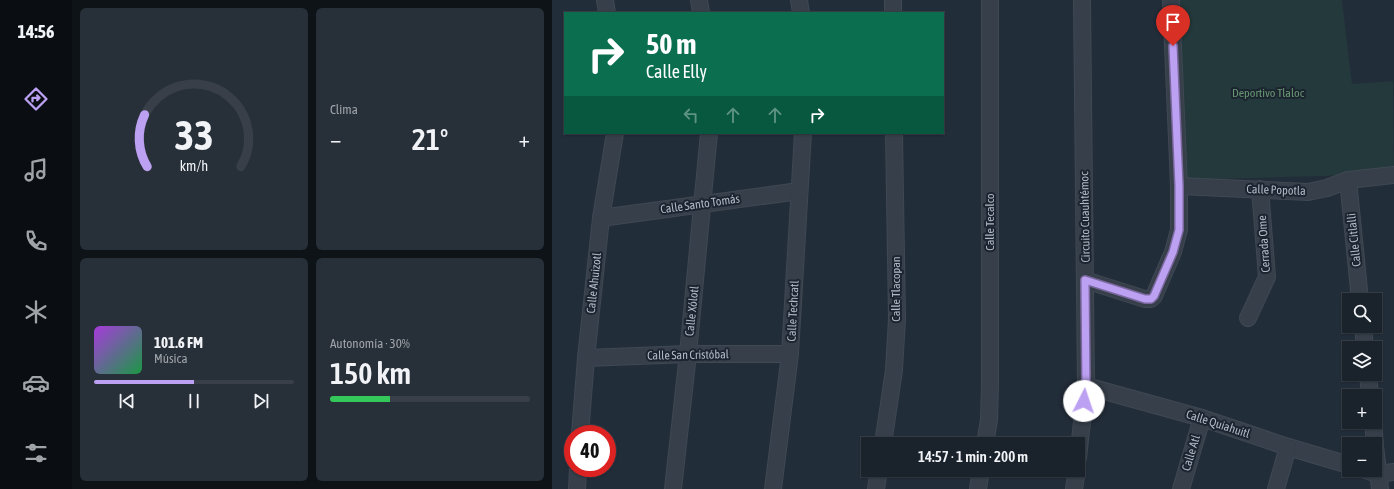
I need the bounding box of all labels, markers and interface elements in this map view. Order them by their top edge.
pin [1156,5,1190,46]
icon: arrive [1162,11,1184,33]
text: 14:56 [17,21,55,42]
icon: right [580,28,632,80]
text: 50 m [646,28,696,60]
text: Calle Elly [646,61,707,82]
icon: directions [22,85,50,113]
park label: Deportivo Tlaloc [1232,86,1305,100]
text: Clima [330,102,358,117]
icon: left [680,104,702,126]
icon: ahead [722,104,744,126]
icon: ahead [764,104,786,126]
icon: right [806,104,828,126]
text: 33 [174,111,214,159]
text: 21° [412,122,448,156]
text: − [330,126,341,152]
text: + [519,126,530,152]
icon: music [22,156,50,184]
text: km/h [180,157,208,173]
street label: Circuito Cuauhtémoc [1077,171,1093,263]
street label: Calle Popotla [1246,182,1306,198]
street label: Calle Santo Tomás [659,191,741,217]
street label: Calle Tecalco [983,193,997,251]
street label: Calle Citlalli [1344,213,1364,267]
street label: Cerrada Ome [1255,215,1273,273]
icon: phone [22,227,50,255]
street label: Calle Ahuizotl [584,251,604,314]
street label: Calle Tlacopan [889,256,903,322]
street label: Calle Techcatl [784,279,802,342]
street label: Calle Xólotl [682,284,702,337]
map controls [1342,293,1382,477]
button: search [1342,293,1382,333]
icon: climate [22,298,50,326]
text: 101.6 FM [154,334,203,351]
text: Autonomía · 30% [330,336,410,351]
button: layers [1342,341,1382,381]
street label: Calle San Cristóbal [647,347,730,363]
text: Música [154,351,187,366]
text: 150 km [330,356,411,390]
icon: car [22,369,50,397]
position arrow [1063,380,1105,422]
button: + [1342,389,1382,429]
icon: previous [116,390,138,412]
icon: pause [183,390,205,412]
icon: next [250,390,272,412]
street label: Calle Quiahuitl [1184,407,1253,441]
speed limit sign: 40 [564,425,616,477]
street label: Calle Atl [1179,433,1203,473]
button: − [1342,437,1382,477]
icon: filters [22,439,50,467]
text: 14:57 · 1 min · 200 m [918,448,1028,465]

